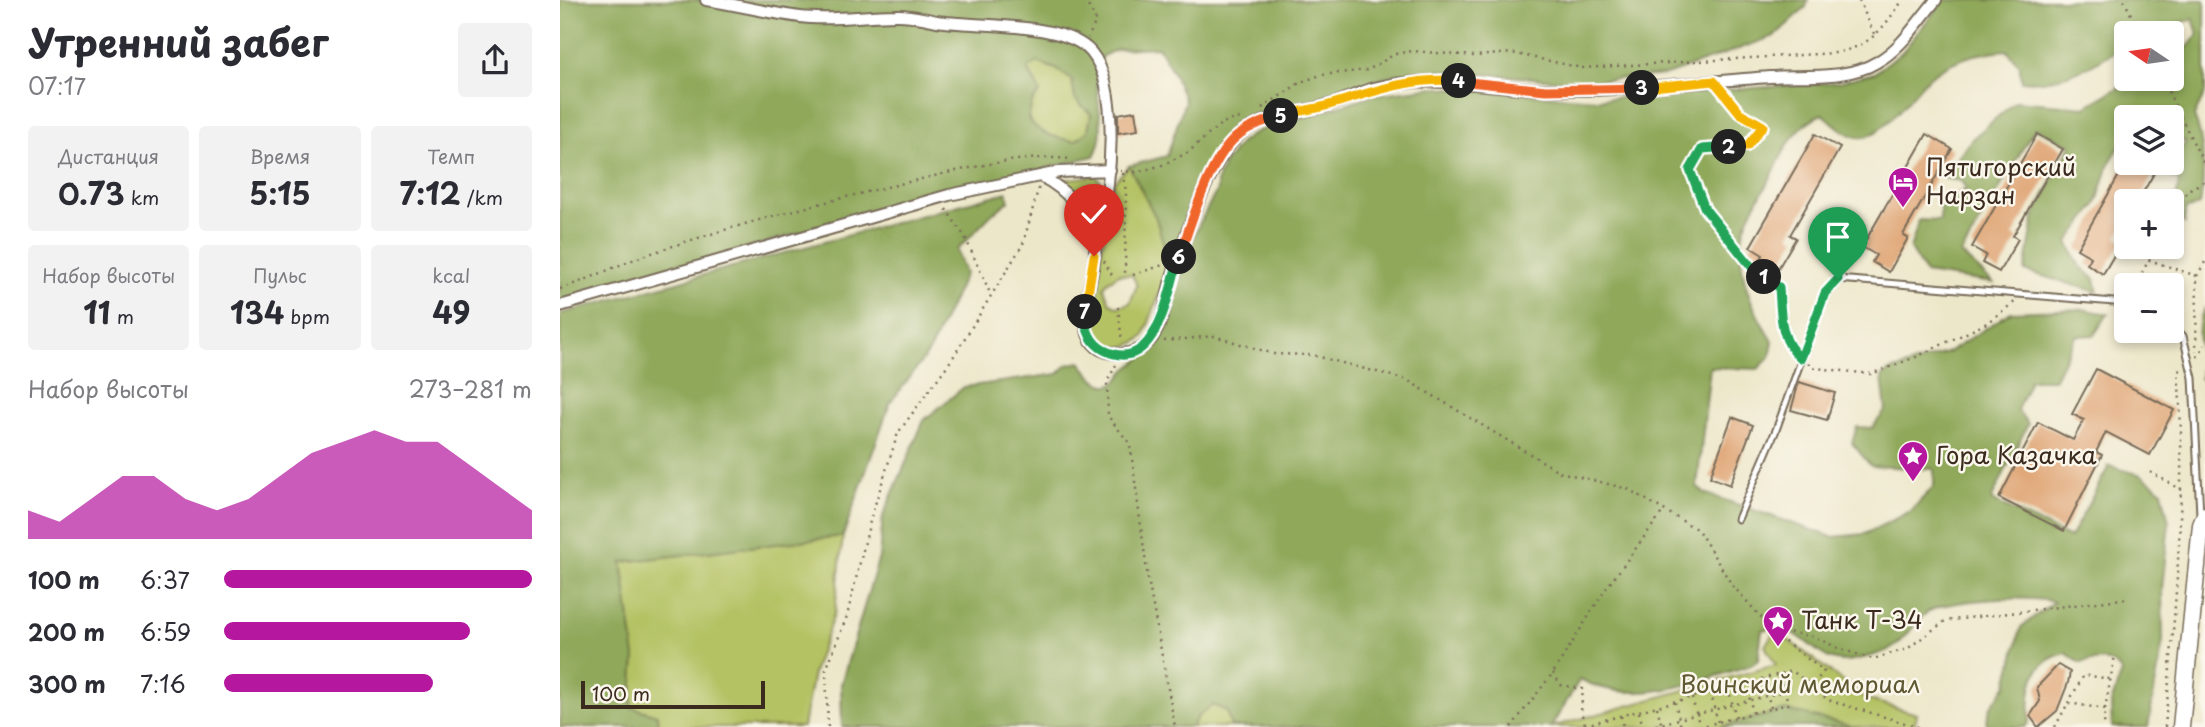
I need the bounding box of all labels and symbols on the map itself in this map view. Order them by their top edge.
north arrow [2114,21,2184,91]
pin: 4 [1441,64,1476,98]
pin: 3 [1624,70,1660,106]
pin: 5 [1264,99,1298,134]
pin: 2 [1712,130,1746,164]
place label: Пятигорский Нарзан [1926,148,2076,212]
hotel icon: Пятигорский Нарзан [1886,165,1920,209]
pin [1064,184,1124,256]
pin [1808,207,1868,279]
pin: 6 [1162,240,1196,274]
pin: 1 [1746,260,1782,294]
pin: 7 [1068,294,1102,330]
place label: Гора Казачка [1936,436,2097,472]
place icon: Гора Казачка [1896,439,1930,483]
place label: Танк Т-34 [1801,601,1923,637]
place icon: Танк Т-34 [1761,604,1795,648]
park label: Воинский мемориал [1680,665,1920,701]
scale bar [581,678,765,710]

